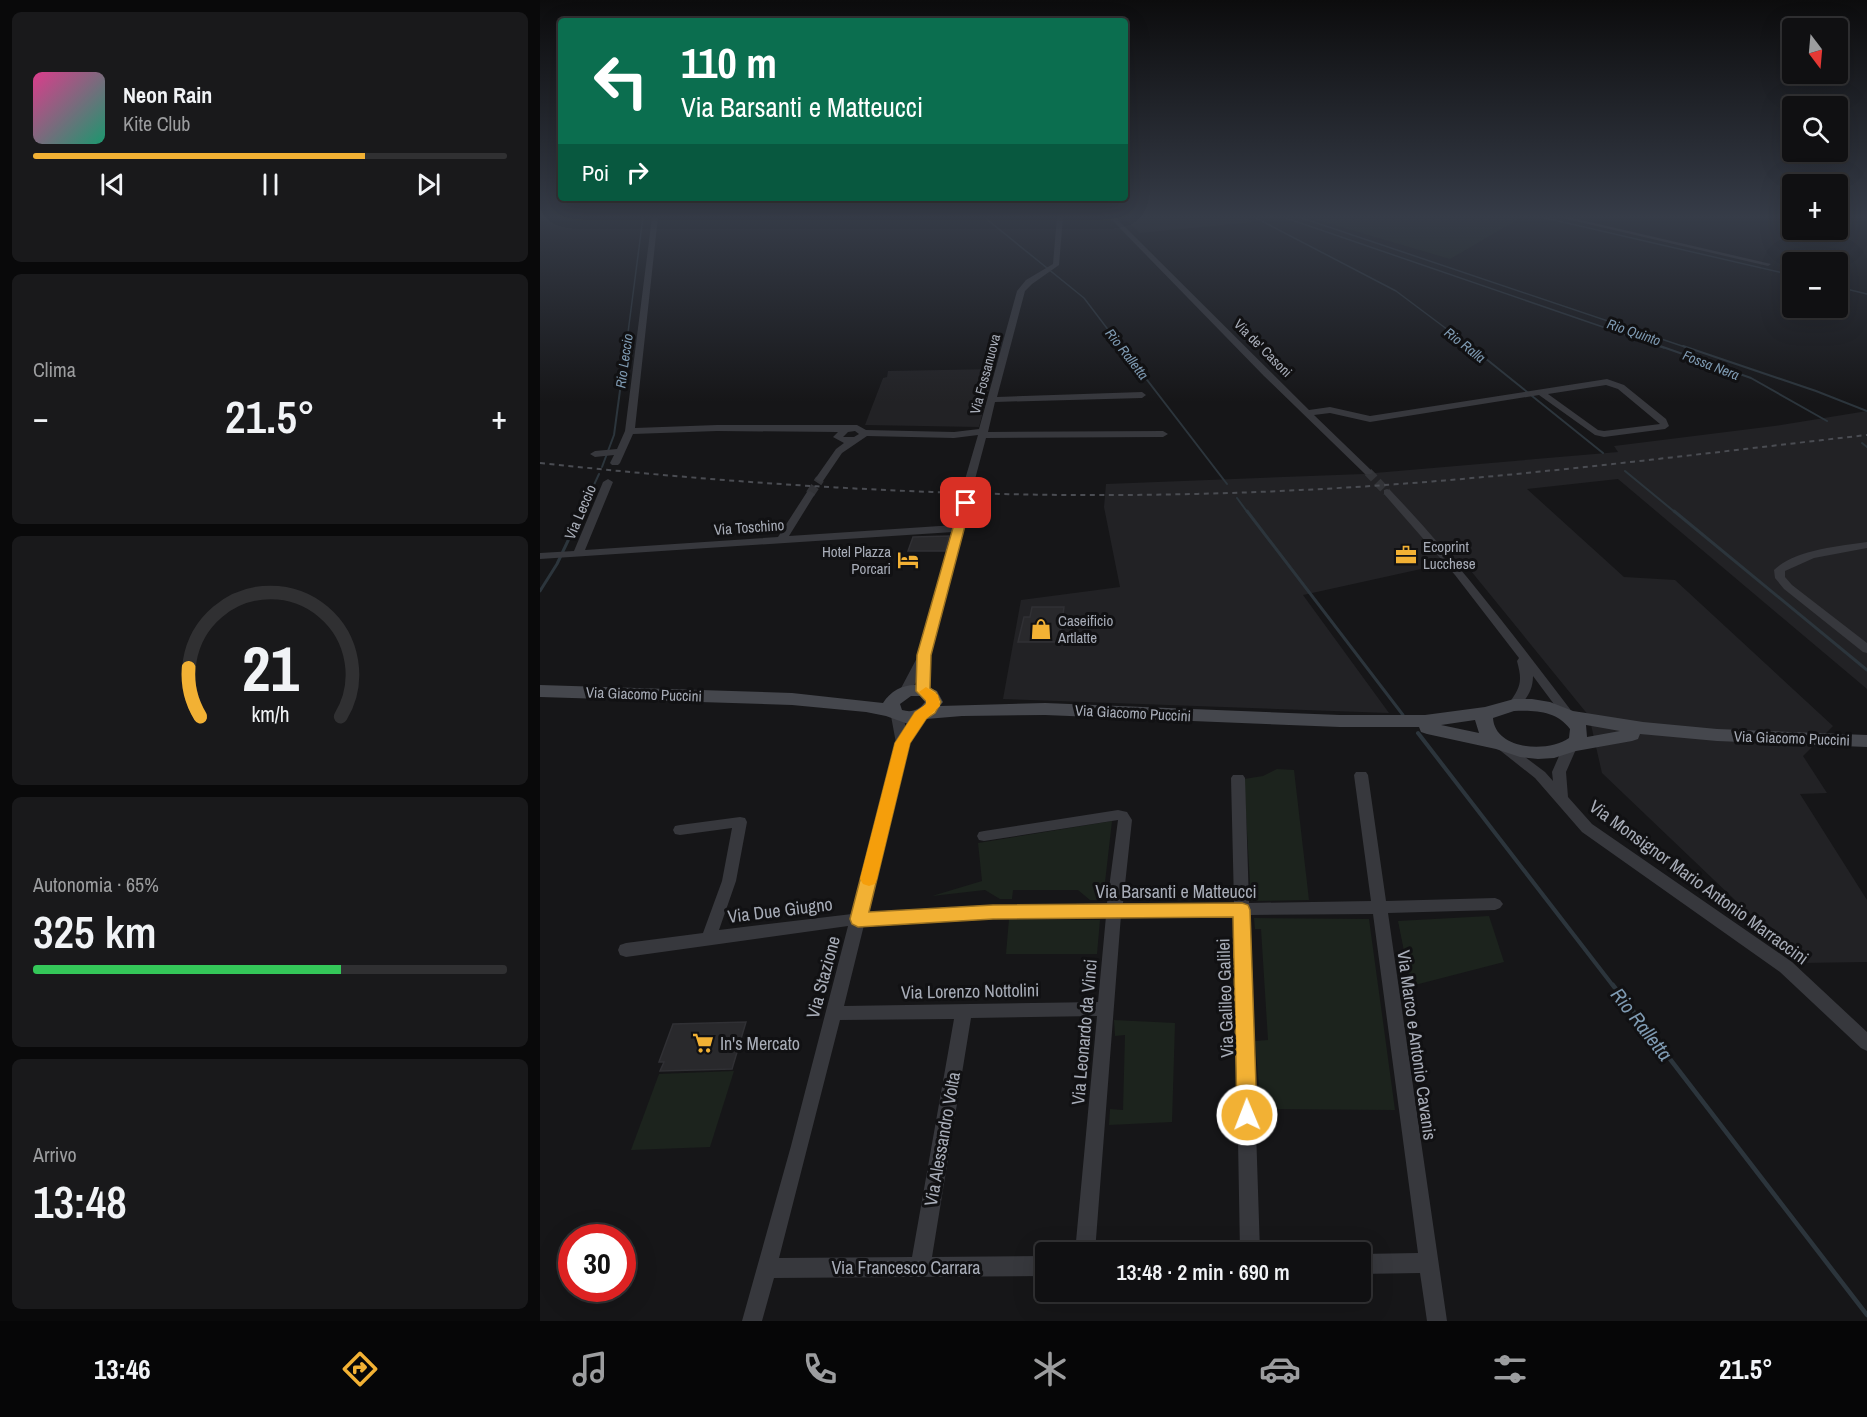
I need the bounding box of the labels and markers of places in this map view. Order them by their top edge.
pin [940,477,991,528]
place label: Ecoprint Lucchese [1423,536,1476,574]
place label: Hotel Plazza Porcari [822,541,891,579]
office icon: Ecoprint Lucchese [1394,543,1418,567]
hotel icon: Hotel Plazza Porcari [896,548,920,572]
place label: Caseificio Artlatte [1057,610,1114,648]
shop icon: Caseificio Artlatte [1029,617,1053,641]
supermarket icon: In's Mercato [691,1031,715,1055]
place label: In's Mercato [720,1031,800,1056]

